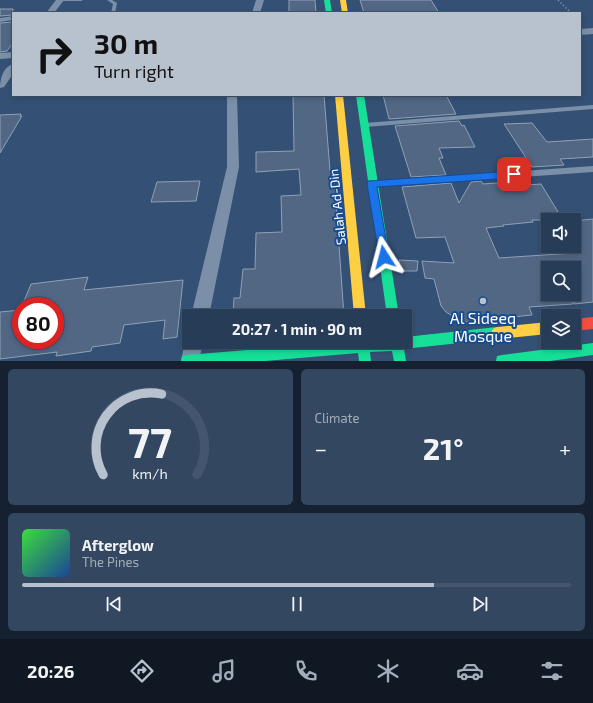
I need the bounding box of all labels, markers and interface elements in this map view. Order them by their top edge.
text: 30 m [94,26,158,60]
icon: right [28,28,80,80]
text: Turn right [94,60,174,82]
pin [497,157,531,191]
icon: arrive [503,163,525,185]
street label: Salah Ad-Din [325,168,349,246]
map controls [541,213,581,349]
button: sound [541,213,581,253]
position arrow [363,236,405,278]
button: search [541,261,581,301]
marker: Al Sideeq Mosque [478,296,488,306]
speed limit sign: 80 [12,297,64,349]
place label: Al Sideeq Mosque [450,308,516,345]
button: layers [541,309,581,349]
text: 20:27 · 1 min · 90 m [232,320,362,338]
text: Climate [315,410,359,426]
text: 77 [128,416,172,466]
text: 21° [423,430,463,466]
text: − [315,435,327,461]
text: + [559,435,571,461]
text: km/h [133,465,168,482]
text: Afterglow [82,536,154,554]
text: The Pines [82,554,139,570]
icon: previous [103,593,125,615]
icon: pause [286,593,308,615]
icon: next [469,593,491,615]
icon: directions [128,657,156,685]
icon: music [210,657,238,685]
icon: phone [292,657,320,685]
icon: climate [374,657,402,685]
icon: car [456,657,484,685]
icon: filters [538,657,566,685]
text: 20:26 [27,660,74,682]

